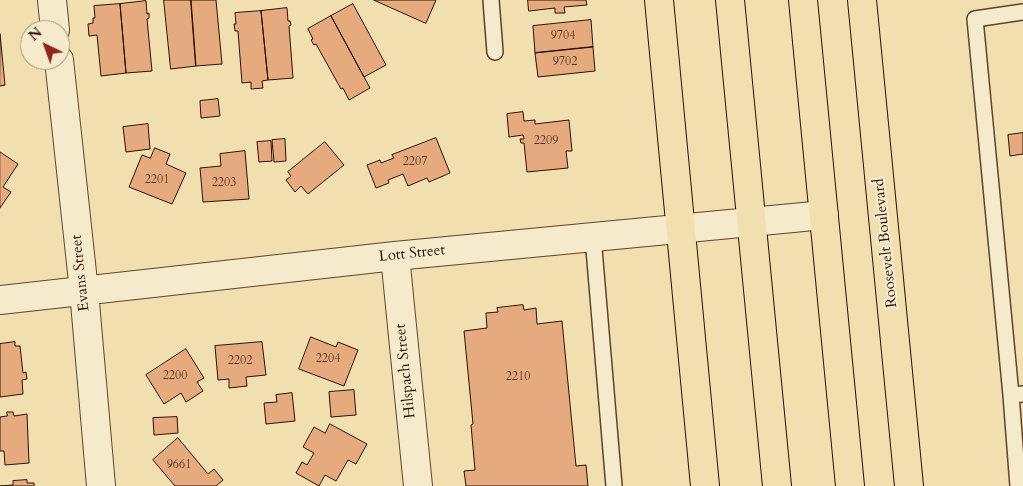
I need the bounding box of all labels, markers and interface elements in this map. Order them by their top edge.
north arrow [20,20,70,70]
text: N [24,23,46,45]
house number: 9704 [551,29,575,43]
house number: 9702 [553,55,577,69]
house number: 2209 [534,134,558,148]
house number: 2207 [403,155,427,169]
house number: 2201 [145,173,169,187]
house number: 2203 [212,176,236,190]
street label: Roosevelt Boulevard [870,177,902,309]
street label: Evans Street [68,234,94,312]
street label: Lott Street [378,242,446,266]
street label: Hilspach Street [392,323,420,419]
house number: 2204 [316,352,340,366]
house number: 2202 [228,354,252,368]
house number: 2200 [163,369,187,383]
house number: 2210 [506,370,530,384]
house number: 9661 [167,458,191,472]

